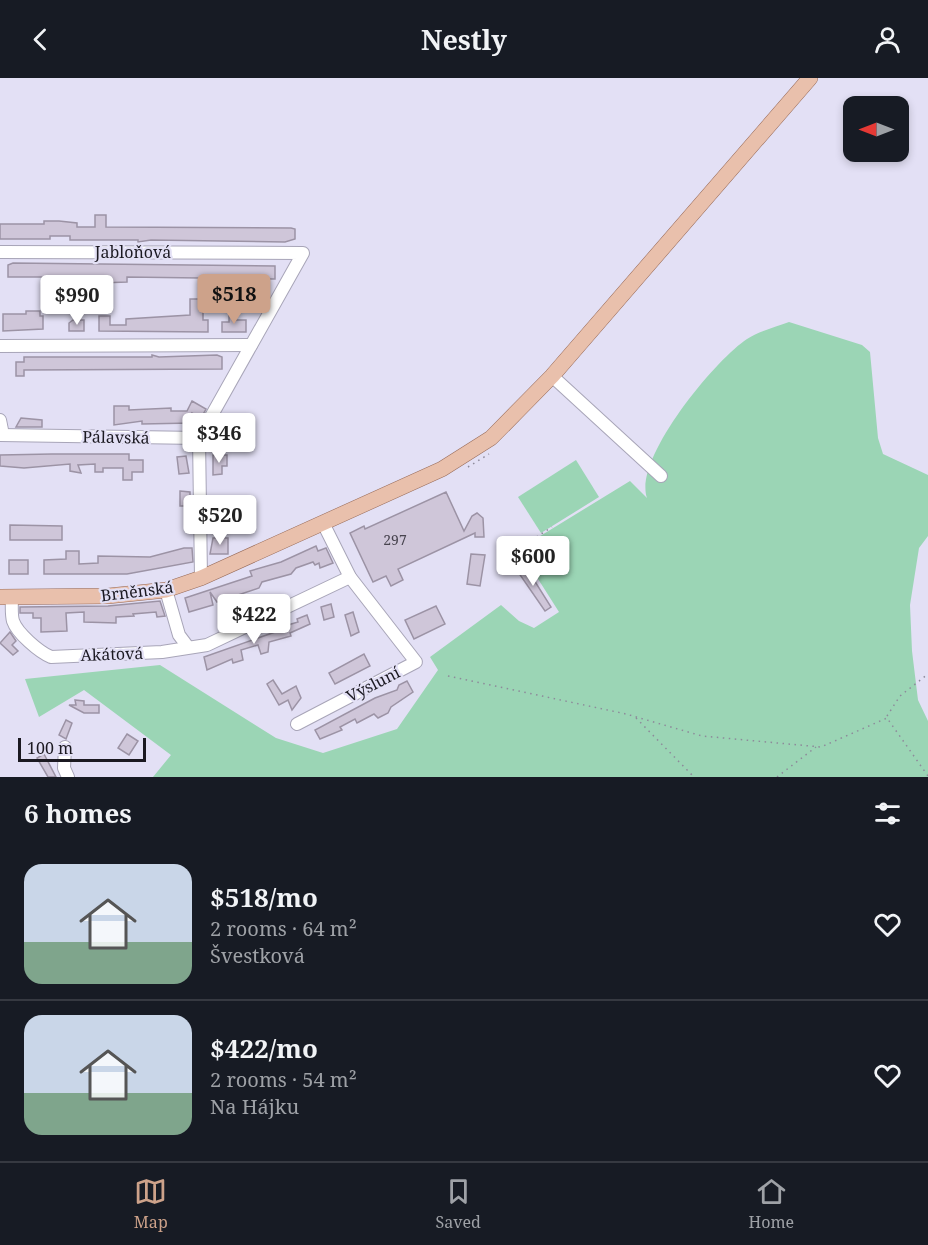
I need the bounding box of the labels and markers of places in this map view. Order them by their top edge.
pin: $518 [198,274,270,325]
pin: $990 [41,275,113,326]
pin: $346 [183,413,255,464]
pin: $520 [184,495,256,546]
pin: $600 [497,536,569,587]
pin: $422 [218,594,290,645]

